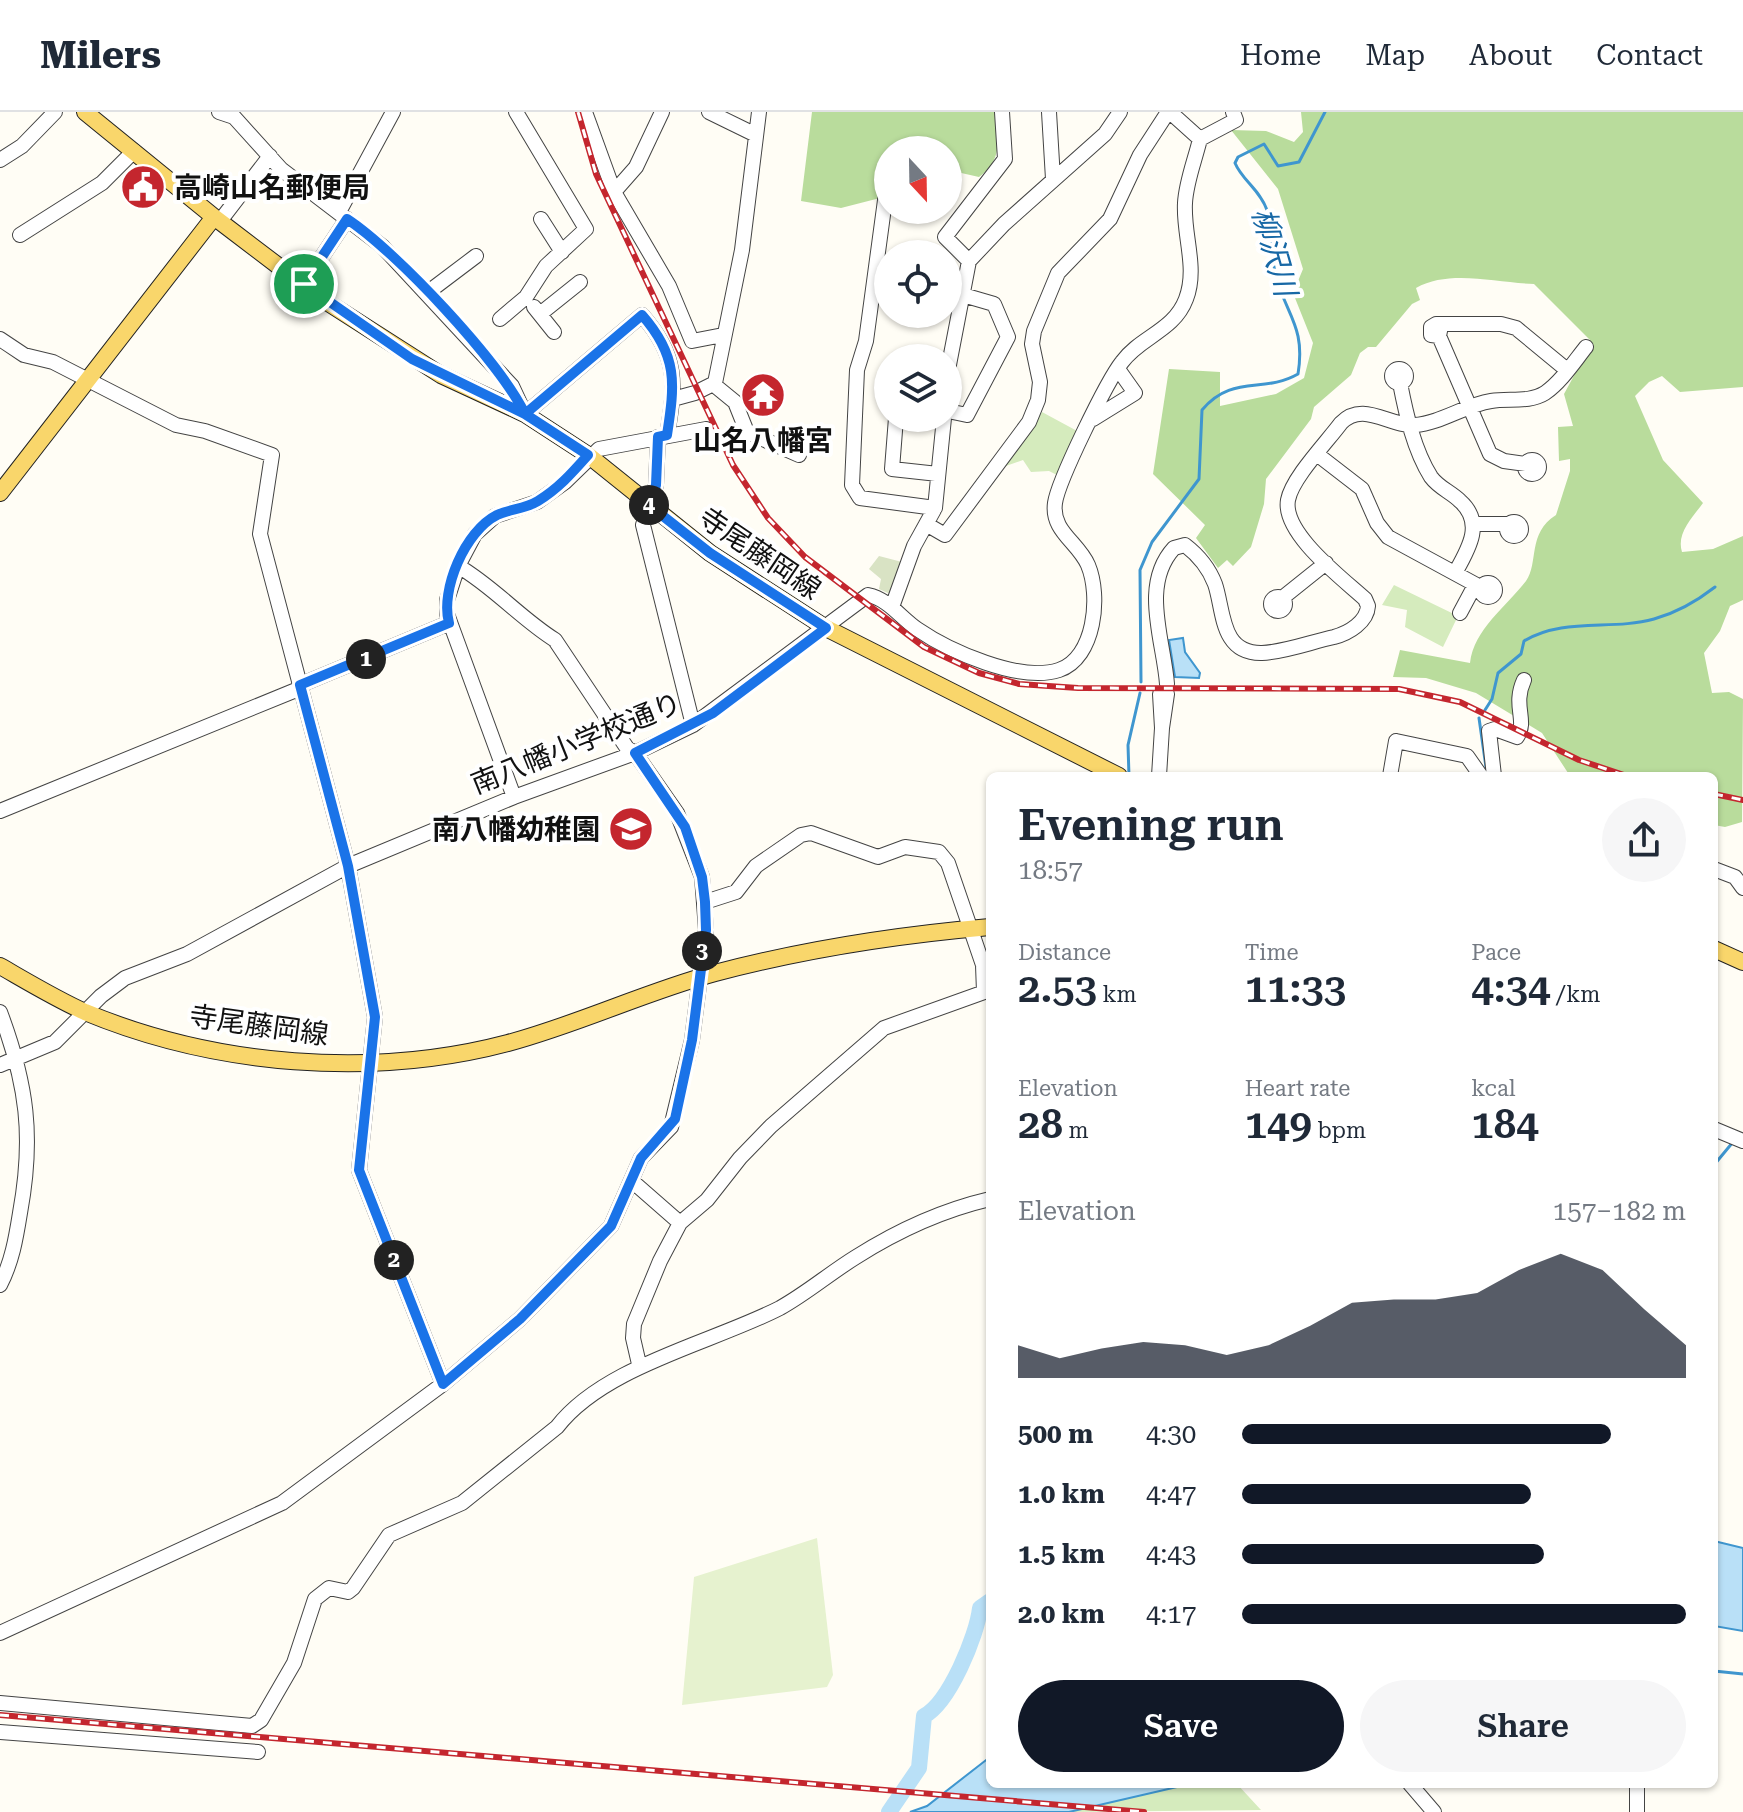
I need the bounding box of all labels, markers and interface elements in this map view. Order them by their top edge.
text: Milers [40,33,161,77]
text: Home [1240,39,1321,72]
text: Map [1365,39,1425,72]
text: About [1469,39,1552,72]
text: Contact [1596,39,1703,72]
north arrow [874,136,962,224]
map controls [874,136,962,432]
public building icon: 高崎山名郵便局 [119,163,167,211]
place label: 高崎山名郵便局 [174,171,370,204]
water label: 柳沢川 [1245,204,1305,303]
button: locate [874,240,962,328]
pin [270,250,338,318]
icon: arrive [282,262,326,306]
button: layers [874,344,962,432]
temple icon: 山名八幡宮 [739,371,787,419]
place label: 山名八幡宮 [693,424,833,457]
pin: 4 [629,485,669,525]
text: 4 [643,492,655,517]
street label: 寺尾藤岡線 [692,501,827,606]
pin: 1 [346,639,386,679]
text: 1 [360,646,372,671]
street label: 南八幡小学校通り [466,686,686,801]
button: share [1602,798,1686,882]
text: Evening run [1018,799,1284,851]
school or university icon: 南八幡幼稚園 [607,805,655,853]
place label: 南八幡幼稚園 [432,813,600,846]
text: 18:57 [1018,855,1083,885]
pin: 3 [682,931,722,971]
text: 3 [696,938,708,963]
text: Distance [1018,940,1111,965]
text: Time [1245,940,1299,965]
text: Pace [1471,940,1521,965]
text: 2.53 [1018,965,1097,1012]
text: 11:33 [1245,965,1346,1012]
text: 4:34 [1471,965,1550,1012]
text: km [1097,982,1137,1007]
text: /km [1550,982,1600,1007]
street label: 寺尾藤岡線 [187,999,331,1052]
text: Elevation [1018,1076,1118,1101]
text: Heart rate [1245,1076,1350,1101]
text: kcal [1471,1076,1516,1101]
text: 28 [1018,1101,1063,1148]
text: 149 [1245,1101,1312,1148]
text: 184 [1471,1101,1539,1148]
text: m [1063,1118,1088,1143]
text: bpm [1312,1118,1366,1143]
text: Elevation [1018,1196,1136,1226]
text: 157–182 m [1553,1196,1686,1226]
pin: 2 [374,1240,414,1280]
text: 2 [388,1247,400,1272]
text: 500 m [1018,1419,1093,1449]
text: 4:30 [1146,1419,1196,1449]
text: 1.0 km [1018,1479,1105,1509]
text: 4:47 [1146,1479,1196,1509]
text: 1.5 km [1018,1539,1105,1569]
text: 4:43 [1146,1539,1196,1569]
text: 2.0 km [1018,1599,1105,1629]
text: 4:17 [1146,1599,1196,1629]
button: Save [1018,1680,1344,1772]
button: Share [1360,1680,1686,1772]

